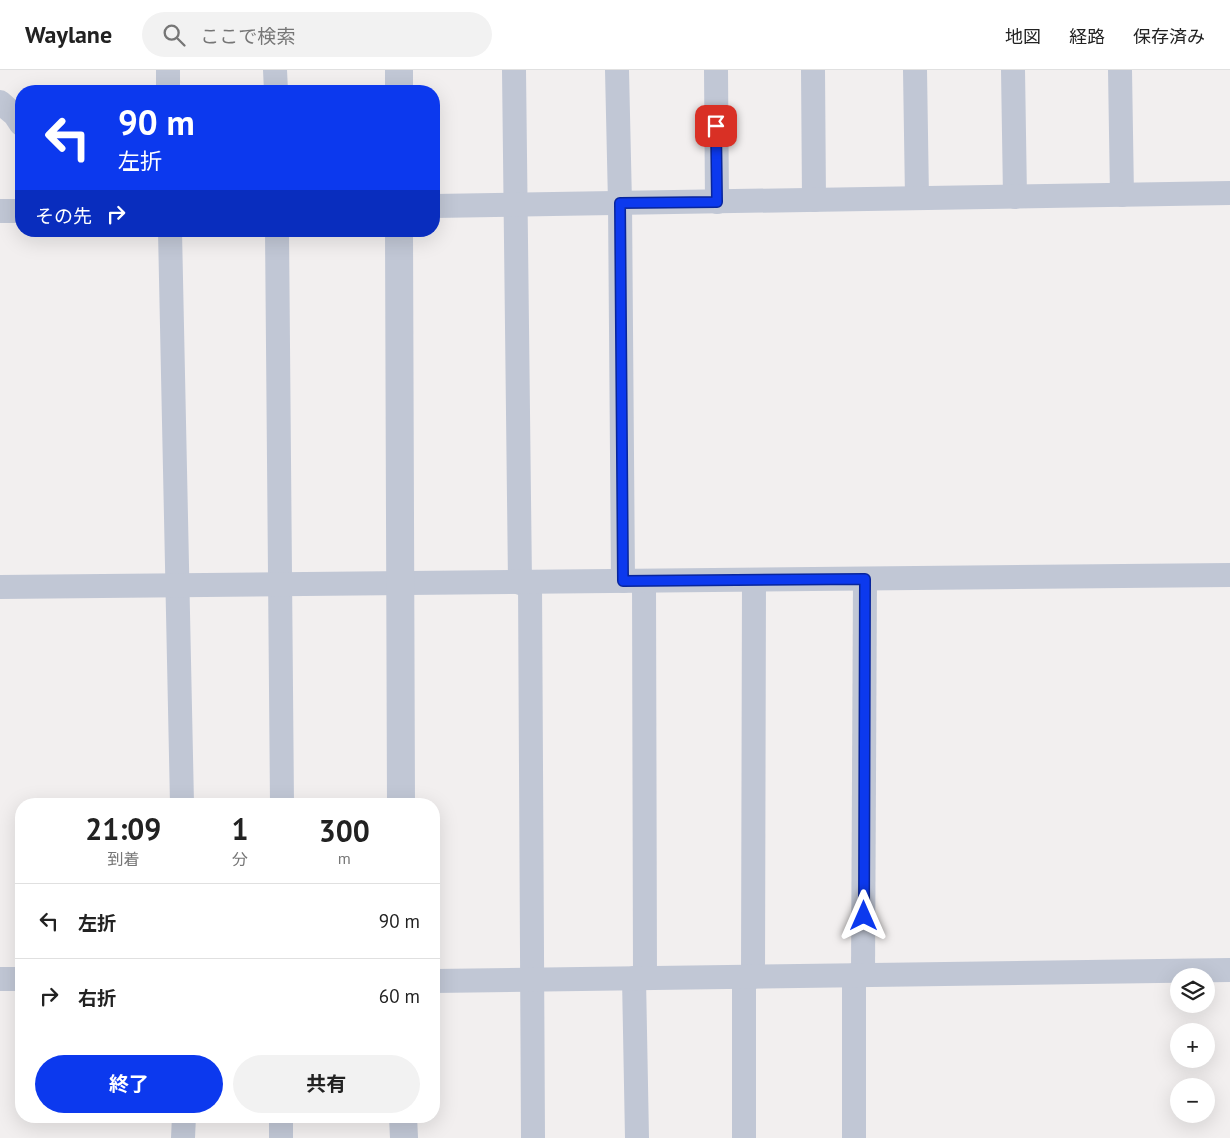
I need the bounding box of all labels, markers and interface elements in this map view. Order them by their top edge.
search box [142,12,492,57]
text: Waylane [25,19,112,50]
icon: search [160,21,188,49]
text: ここで検索 [200,24,295,48]
text: 地図 [1005,25,1041,48]
text: 経路 [1069,25,1105,48]
text: 保存済み [1133,25,1205,48]
text: 90 m [118,99,195,145]
icon: left [35,105,100,170]
pin [695,105,737,147]
icon: arrive [702,112,730,140]
text: 左折 [118,147,162,175]
icon: right [102,200,130,228]
text: その先 [35,204,92,228]
text: 21:09 [85,809,161,848]
text: 1 [232,809,249,848]
text: 300 [319,811,370,850]
text: m [338,848,351,868]
text: 到着 [107,849,139,869]
text: 分 [232,849,248,869]
position arrow [837,889,889,941]
icon: left [35,907,63,935]
text: 90 m [379,909,420,933]
text: 左折 [78,911,116,935]
map controls [1170,968,1215,1123]
button: layers [1170,968,1215,1013]
icon: right [35,982,63,1010]
text: 60 m [379,984,420,1008]
text: 右折 [78,986,116,1010]
button: + [1170,1023,1215,1068]
button: 終了 [35,1055,223,1113]
button: 共有 [233,1055,420,1113]
button: − [1170,1078,1215,1123]

